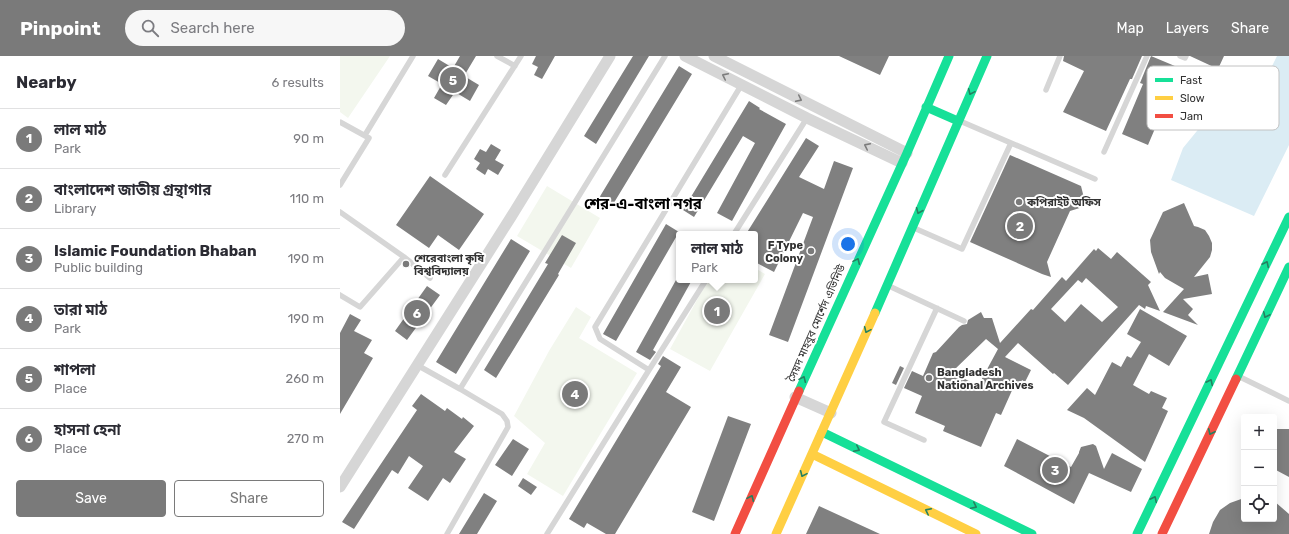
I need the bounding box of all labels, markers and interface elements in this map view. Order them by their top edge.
search box [125,10,405,46]
text: Pinpoint [20,17,101,40]
icon: search [139,17,161,39]
text: Search here [171,19,255,37]
text: Map [1117,20,1144,37]
text: Layers [1166,20,1209,37]
text: Share [1231,20,1269,37]
pin: 5 [440,65,466,95]
legend [1147,66,1279,130]
text: Nearby [16,72,77,92]
one-way arrow [722,73,729,81]
text: Fast [1180,74,1203,87]
text: 6 results [272,75,324,90]
one-way arrow [968,87,976,95]
text: Slow [1180,92,1205,105]
one-way arrow [794,94,802,102]
text: Jam [1180,110,1203,123]
text: লাল মাঠ [54,121,106,139]
text: 1 [26,131,32,146]
text: 90 m [293,131,324,146]
text: Park [54,141,81,156]
one-way arrow [863,143,871,151]
text: বাংলাদেশ জাতীয় গ্রন্থাগার [54,181,211,199]
text: 2 [25,191,33,206]
text: 110 m [290,191,324,206]
district label: শের-এ-বাংলা নগর [584,195,703,213]
place label: কপিরাইট অফিস [1026,196,1102,209]
marker: কপিরাইট অফিস [1014,197,1024,207]
text: Library [54,201,96,216]
one-way arrow [916,207,924,214]
pin: 2 [1007,211,1033,241]
popup [676,231,758,283]
your location [838,234,858,254]
place label: F Type Colony [765,239,803,265]
text: লাল মাঠ [691,240,743,258]
text: Islamic Foundation Bhaban [54,242,257,260]
marker: F Type Colony [806,246,816,256]
text: 3 [25,251,33,266]
text: 190 m [288,251,324,266]
place label: শেরেবাংলা কৃষি বিশ্ববিদ্যালয় [413,252,484,278]
one-way arrow [852,258,860,265]
marker: শেরেবাংলা কৃষি বিশ্ববিদ্যালয় [401,259,411,269]
text: Public building [54,260,143,275]
text: Park [691,260,718,275]
one-way arrow [1261,261,1269,269]
street label: সৈয়দ মাহবুব মোর্শেদ এভিনিউ [783,262,848,385]
pin: 1 [704,296,730,326]
pin: 6 [404,298,430,328]
text: তারা মাঠ [54,301,107,319]
text: 4 [25,311,33,326]
text: 190 m [288,311,324,326]
one-way arrow [1263,311,1271,318]
text: Park [54,321,81,336]
one-way arrow [864,326,872,334]
text: শাপলা [54,361,96,379]
place label: Bangladesh National Archives [937,366,1034,392]
text: 5 [25,371,33,386]
text: 260 m [286,371,324,386]
marker: Bangladesh National Archives [924,373,934,383]
one-way arrow [798,376,806,384]
one-way arrow [1205,378,1213,386]
pin: 4 [562,379,588,409]
text: Place [54,381,87,396]
map controls [1241,414,1277,522]
button: + [1241,414,1277,450]
text: হাসনা হেনা [54,421,121,439]
one-way arrow [1208,428,1216,436]
text: 6 [25,431,33,446]
text: 270 m [287,431,324,446]
text: Place [54,441,87,456]
one-way arrow [853,444,861,452]
button: − [1241,450,1277,486]
pin: 3 [1042,455,1068,485]
one-way arrow [800,470,808,478]
button: Save [16,480,166,517]
button: Share [174,480,324,517]
button: locate [1241,486,1277,522]
one-way arrow [746,495,754,503]
one-way arrow [1149,496,1157,503]
one-way arrow [970,501,978,509]
one-way arrow [925,508,933,516]

